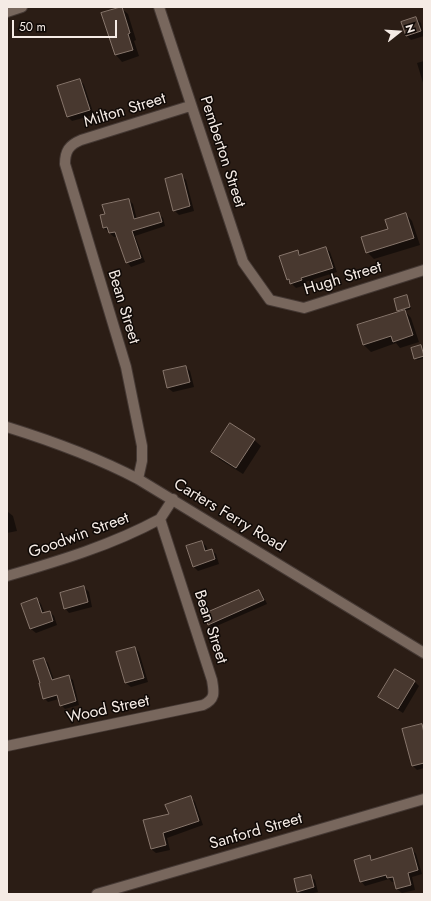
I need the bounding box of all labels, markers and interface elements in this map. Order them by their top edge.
scale bar [14,12,119,38]
north arrow [379,12,419,52]
text: 50 m [19,18,46,36]
text: N [402,22,419,35]
street label: Milton Street [82,89,168,133]
street label: Pemberton Street [195,94,249,210]
street label: Hugh Street [302,258,384,300]
street label: Bean Street [103,268,143,346]
street label: Carters Ferry Road [170,475,288,557]
street label: Goodwin Street [26,509,132,563]
street label: Bean Street [189,588,231,666]
street label: Wood Street [65,692,151,728]
street label: Sanford Street [207,810,305,854]

